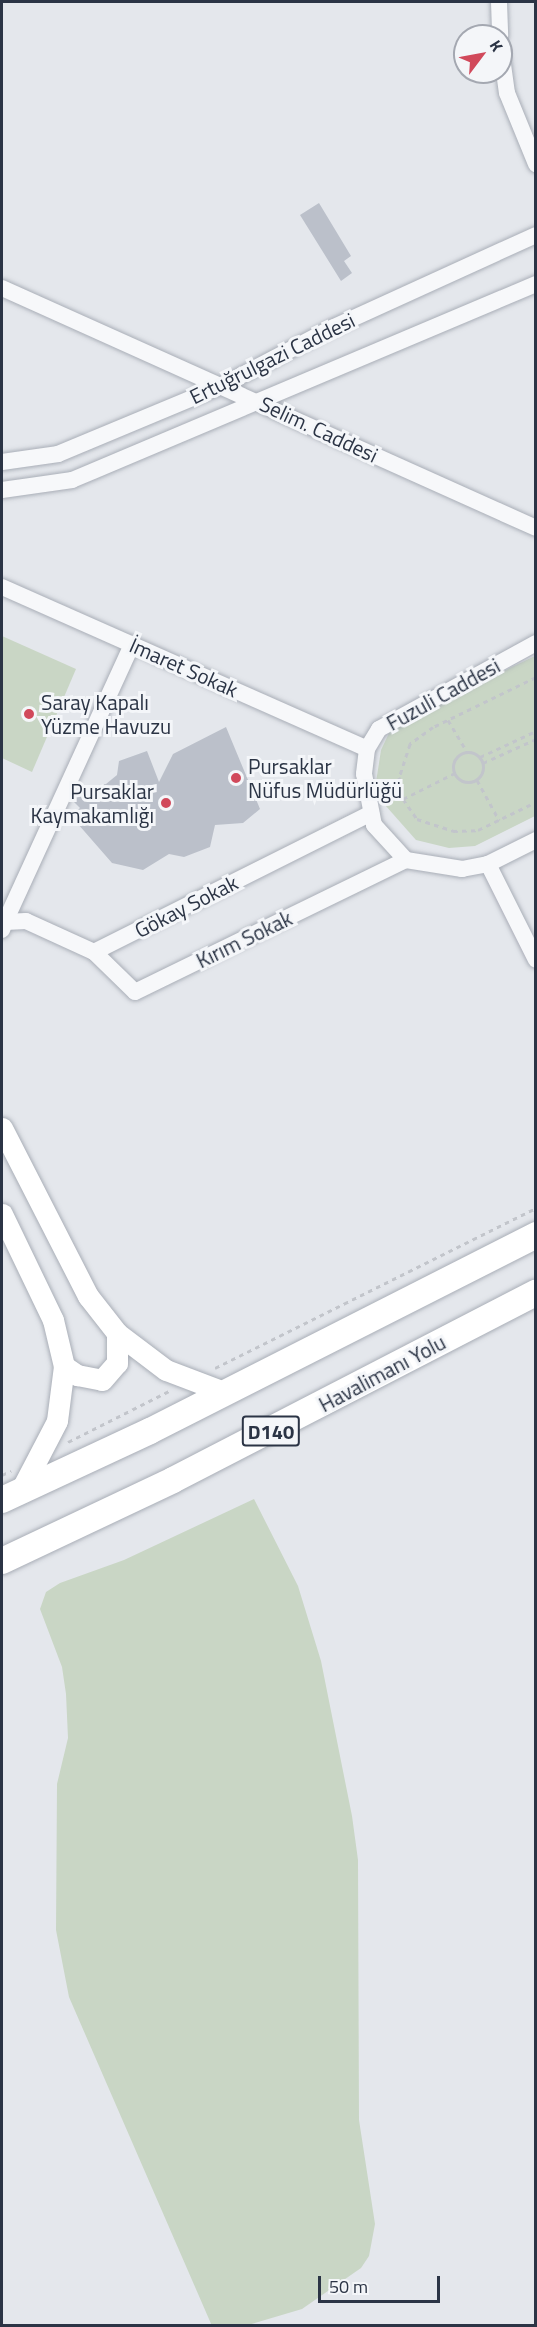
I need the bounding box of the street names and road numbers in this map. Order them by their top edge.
street label: Ertuğrulgazi Caddesi [185,307,359,409]
street label: Selim. Caddesi [256,391,382,467]
street label: İmaret Sokak [126,632,242,702]
street label: Fuzuli Caddesi [382,653,504,735]
street label: Gökay Sokak [130,869,242,943]
street label: Kırım Sokak [192,905,296,973]
street label: Havalimanı Yolu [314,1329,450,1417]
road number: D140 [241,1414,301,1448]

